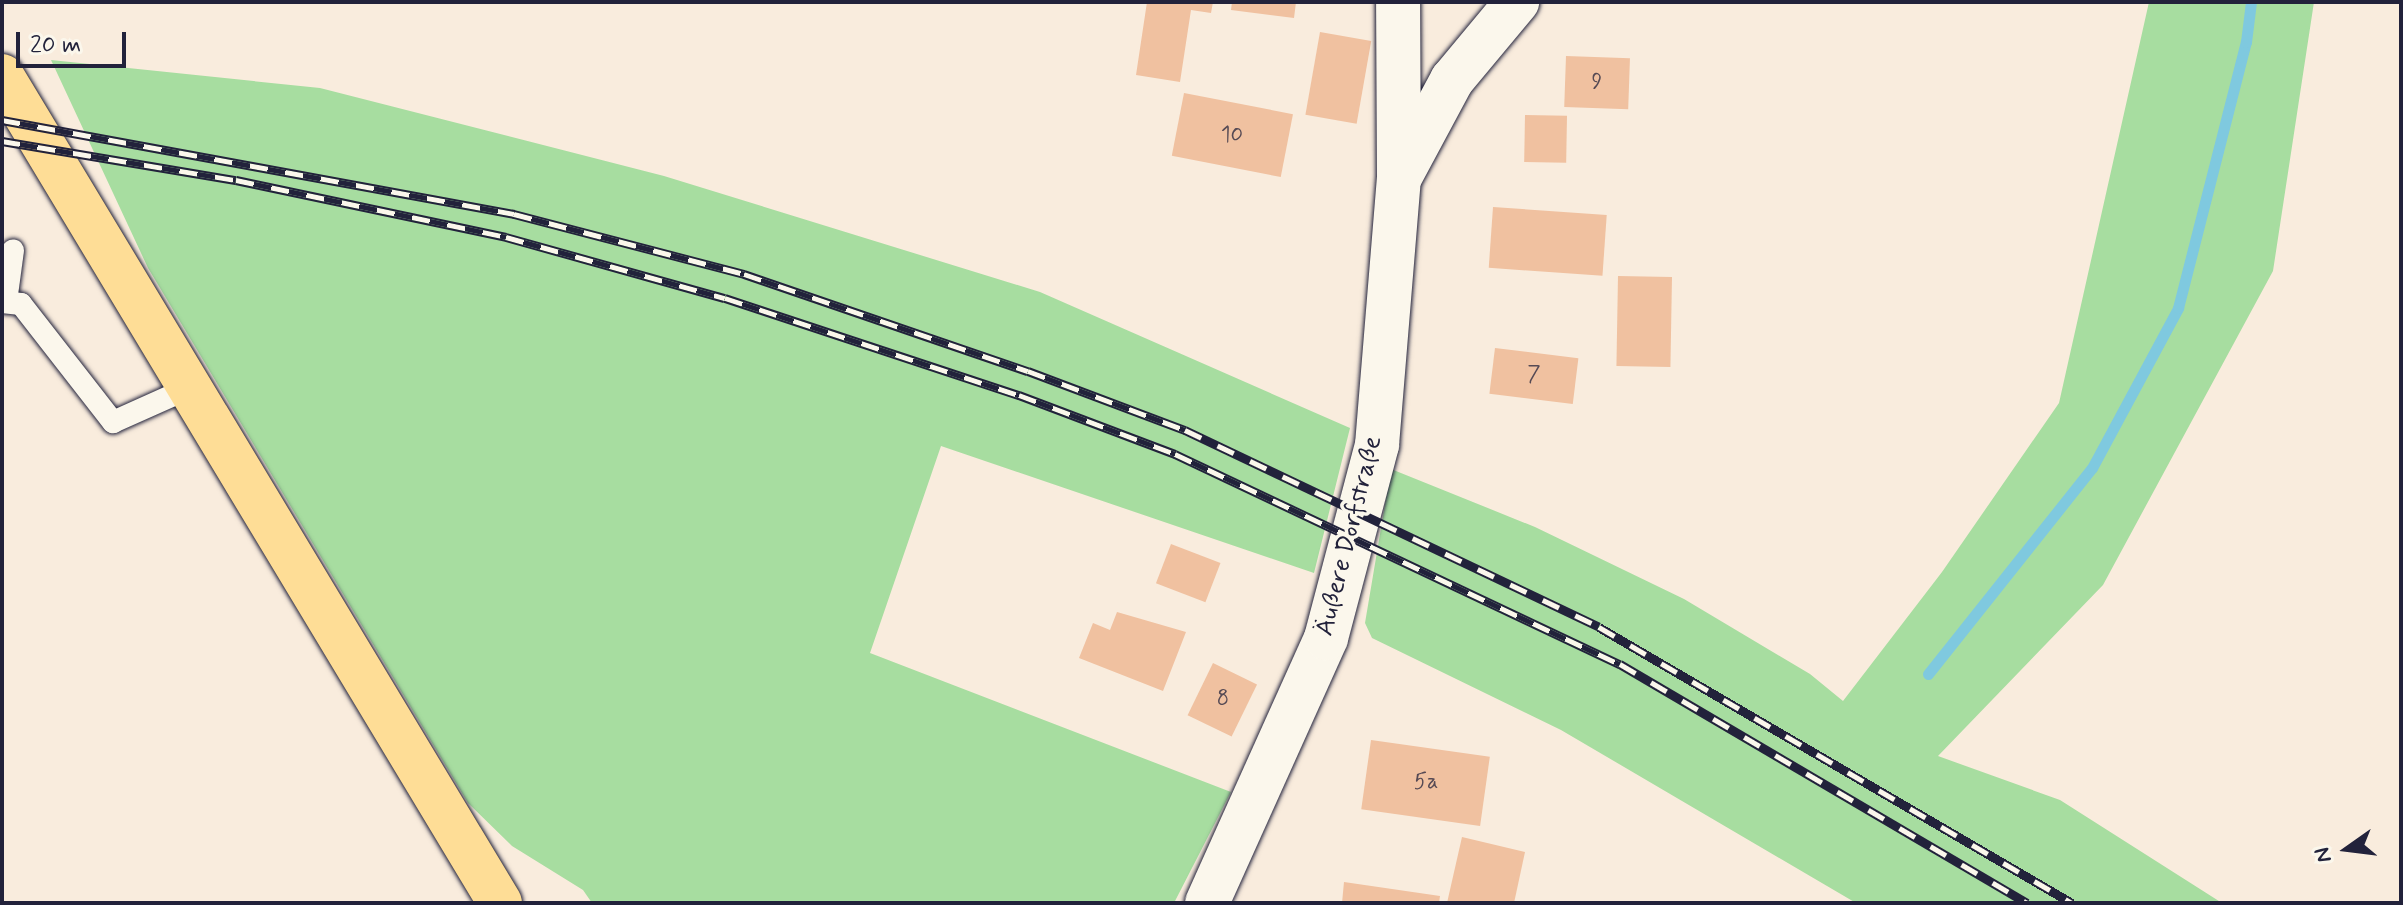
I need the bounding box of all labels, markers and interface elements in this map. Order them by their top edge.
scale bar [20,16,130,66]
text: 20 m [30,30,81,61]
house number: 9 [1592,70,1602,96]
house number: 10 [1221,123,1243,149]
house number: 7 [1527,363,1541,389]
street label: Äußere Dorfstraße [1310,433,1390,639]
house number: 8 [1217,687,1229,713]
house number: 5a [1414,770,1438,796]
north arrow [2307,809,2387,889]
text: N [2308,844,2339,865]

